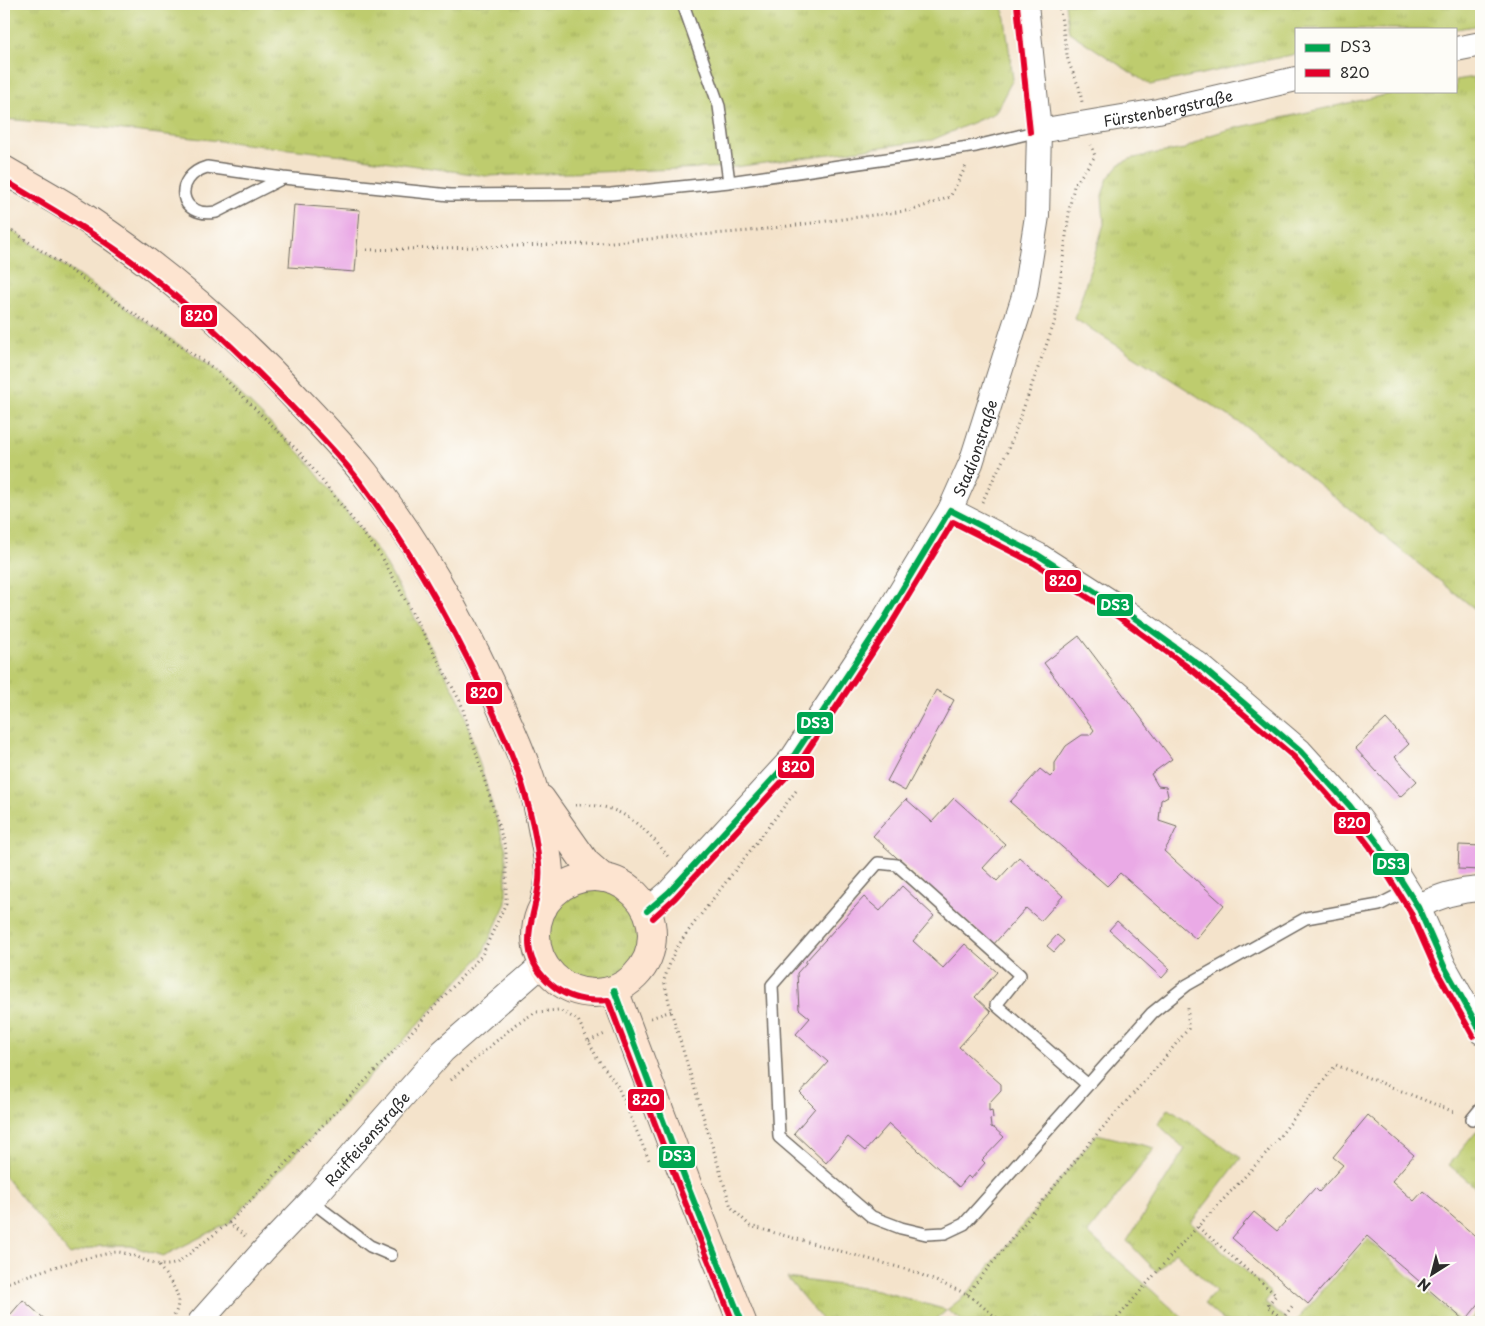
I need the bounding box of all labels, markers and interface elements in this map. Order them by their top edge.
legend [1295,28,1458,92]
text: DS3 [1340,34,1371,57]
text: 820 [1340,60,1369,83]
street label: Fürstenbergstraße [1101,83,1235,132]
line badge: 820 [180,304,218,328]
text: 820 [185,305,213,326]
street label: Stadionstraße [946,396,1002,500]
line badge: 820 [1044,569,1082,593]
text: 820 [1049,570,1077,591]
line badge: DS3 [1096,593,1134,617]
text: DS3 [1100,594,1130,615]
line badge: 820 [465,681,503,705]
text: 820 [470,682,498,703]
line badge: DS3 [796,711,834,735]
text: DS3 [800,712,830,733]
line badge: 820 [777,755,815,779]
text: 820 [782,756,810,777]
line badge: 820 [1333,811,1371,835]
text: 820 [1338,812,1366,833]
line badge: DS3 [1372,852,1410,876]
text: DS3 [1376,853,1406,874]
street label: Raiffeisenstraße [318,1086,414,1190]
line badge: 820 [627,1088,665,1112]
text: 820 [632,1089,660,1110]
line badge: DS3 [658,1145,696,1169]
text: DS3 [662,1145,692,1166]
north arrow [1408,1248,1458,1298]
text: N [1413,1273,1435,1297]

